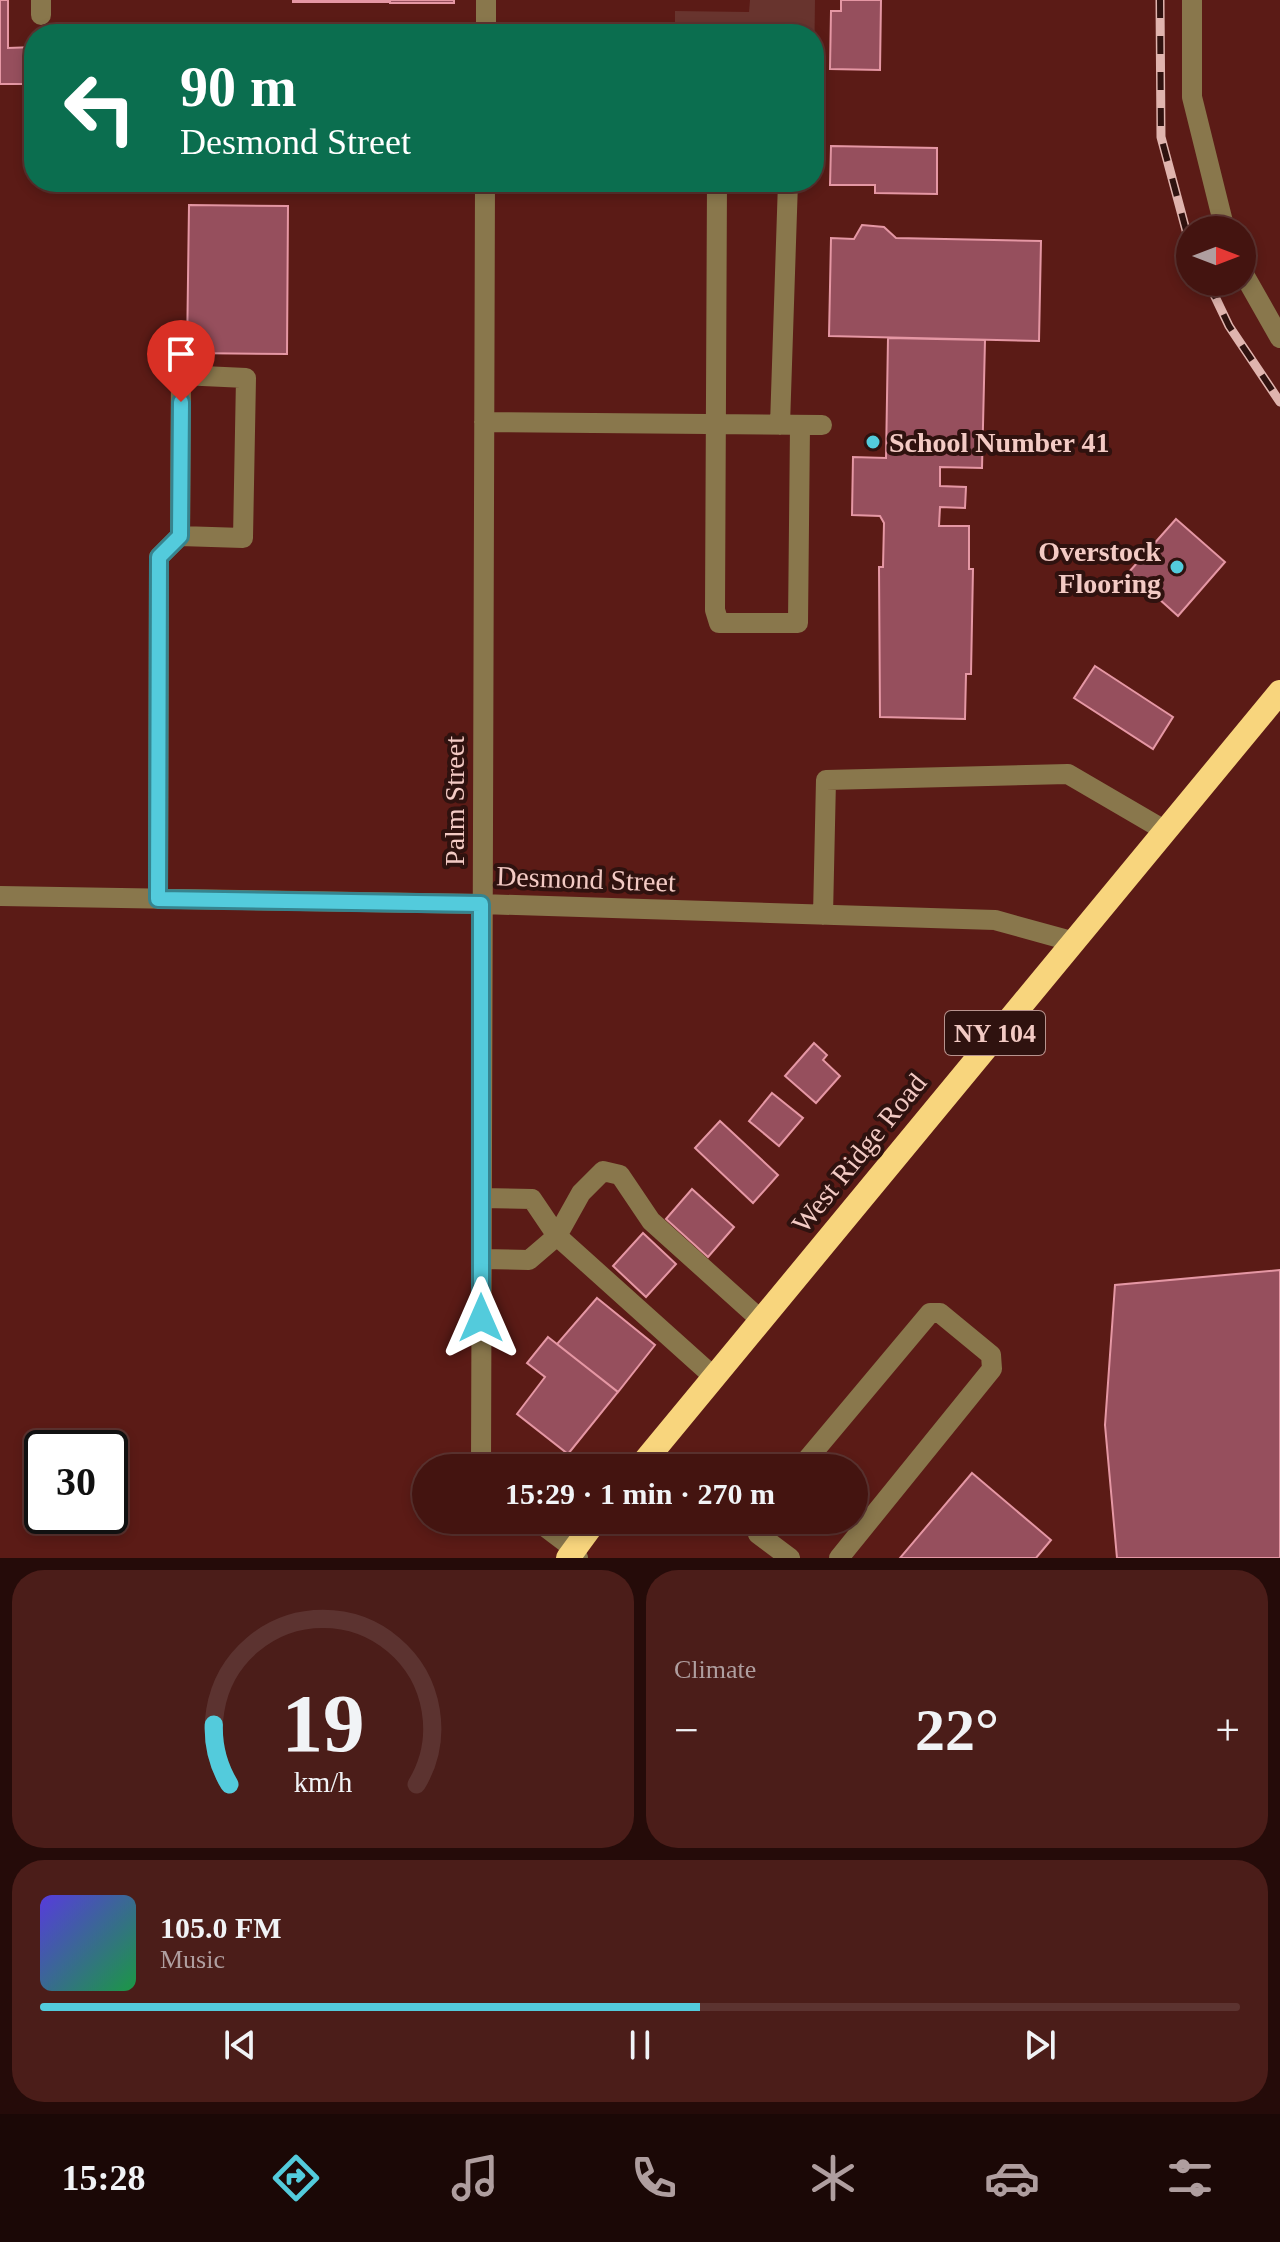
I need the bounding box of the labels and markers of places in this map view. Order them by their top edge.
pin [147,320,215,402]
place label: School Number 41 [889,427,1109,458]
marker: School Number 41 [864,433,882,451]
place label: Overstock Flooring [1038,536,1161,599]
marker: Overstock Flooring [1168,558,1186,576]

